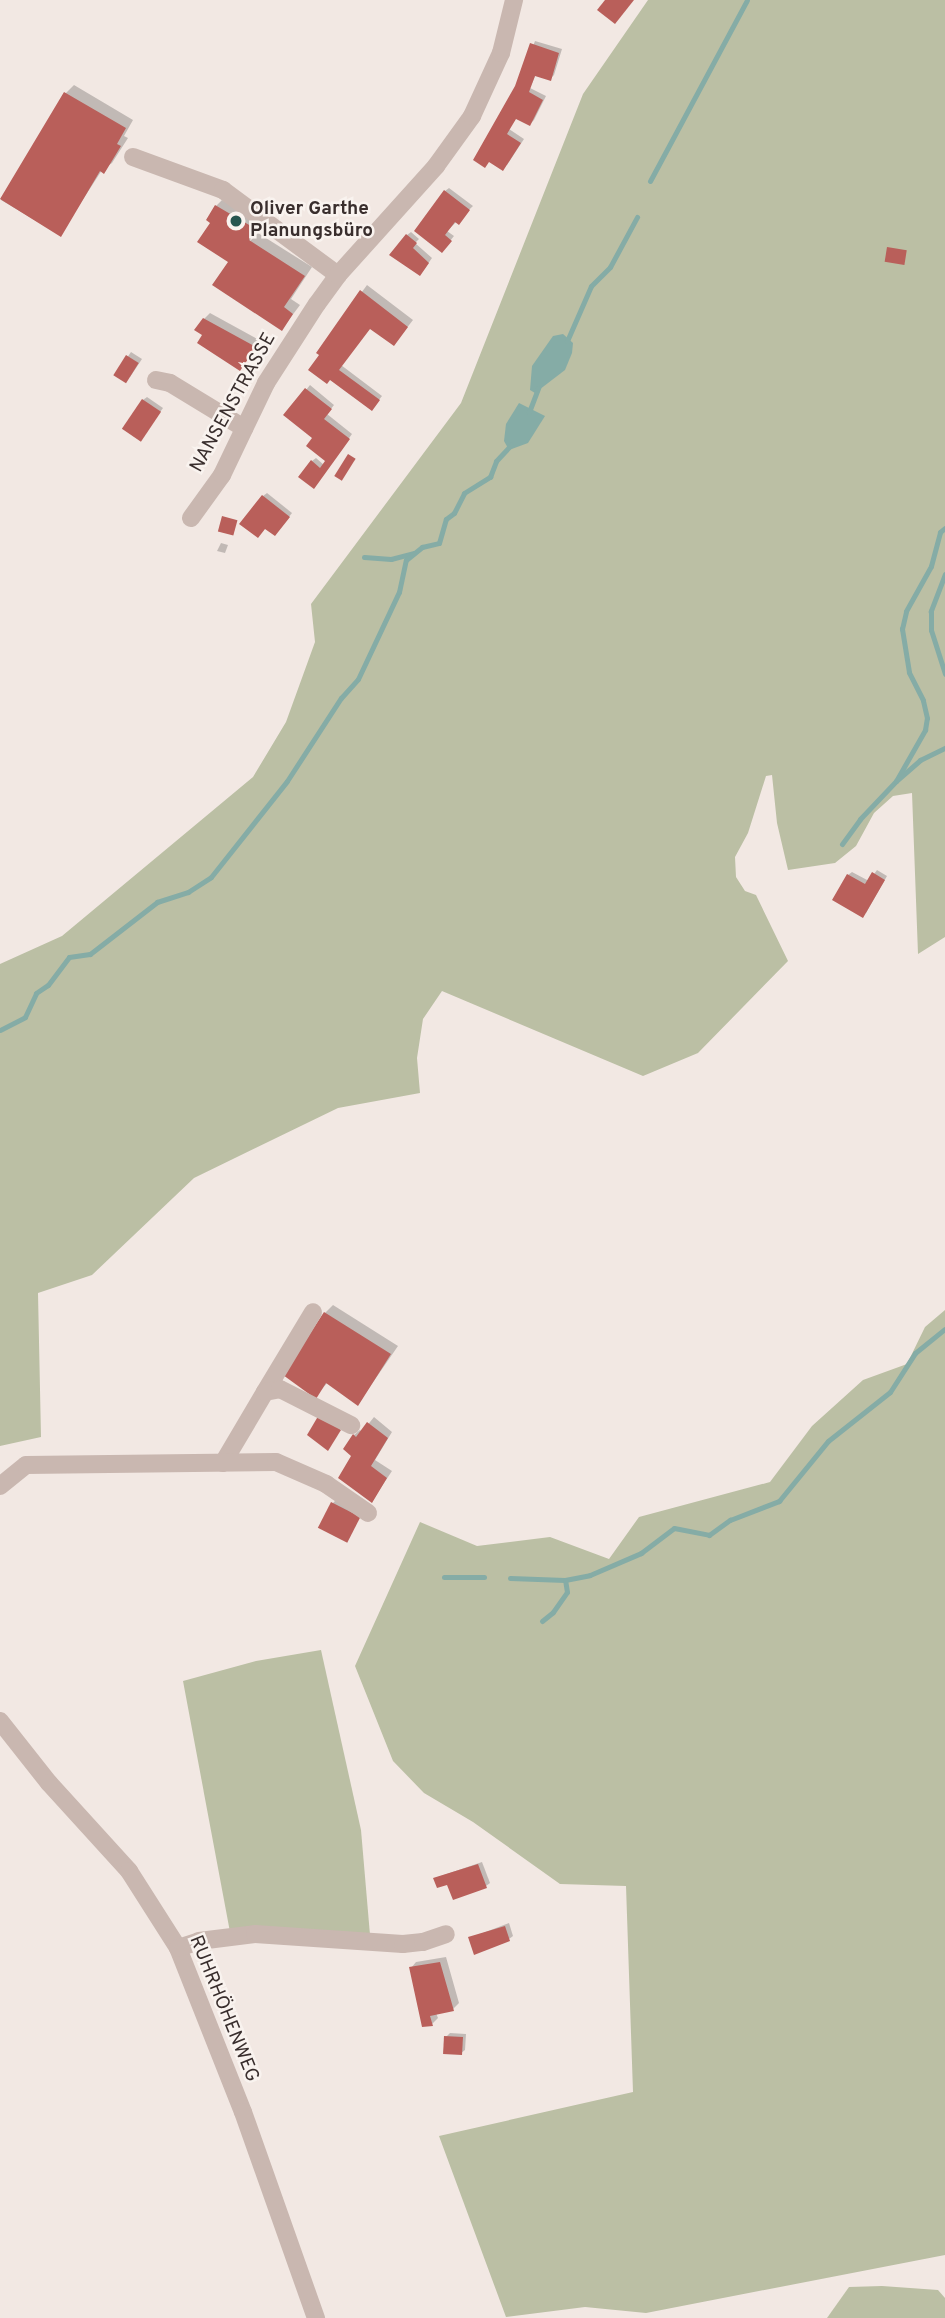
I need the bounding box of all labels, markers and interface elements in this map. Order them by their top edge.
place label: Oliver Garthe Planungsbüro [250,199,373,243]
marker: Oliver Garthe Planungsbüro [228,213,244,229]
street label: NANSENSTRASSE [186,329,282,477]
street label: RUHRHÖHENWEG [183,1932,263,2086]

